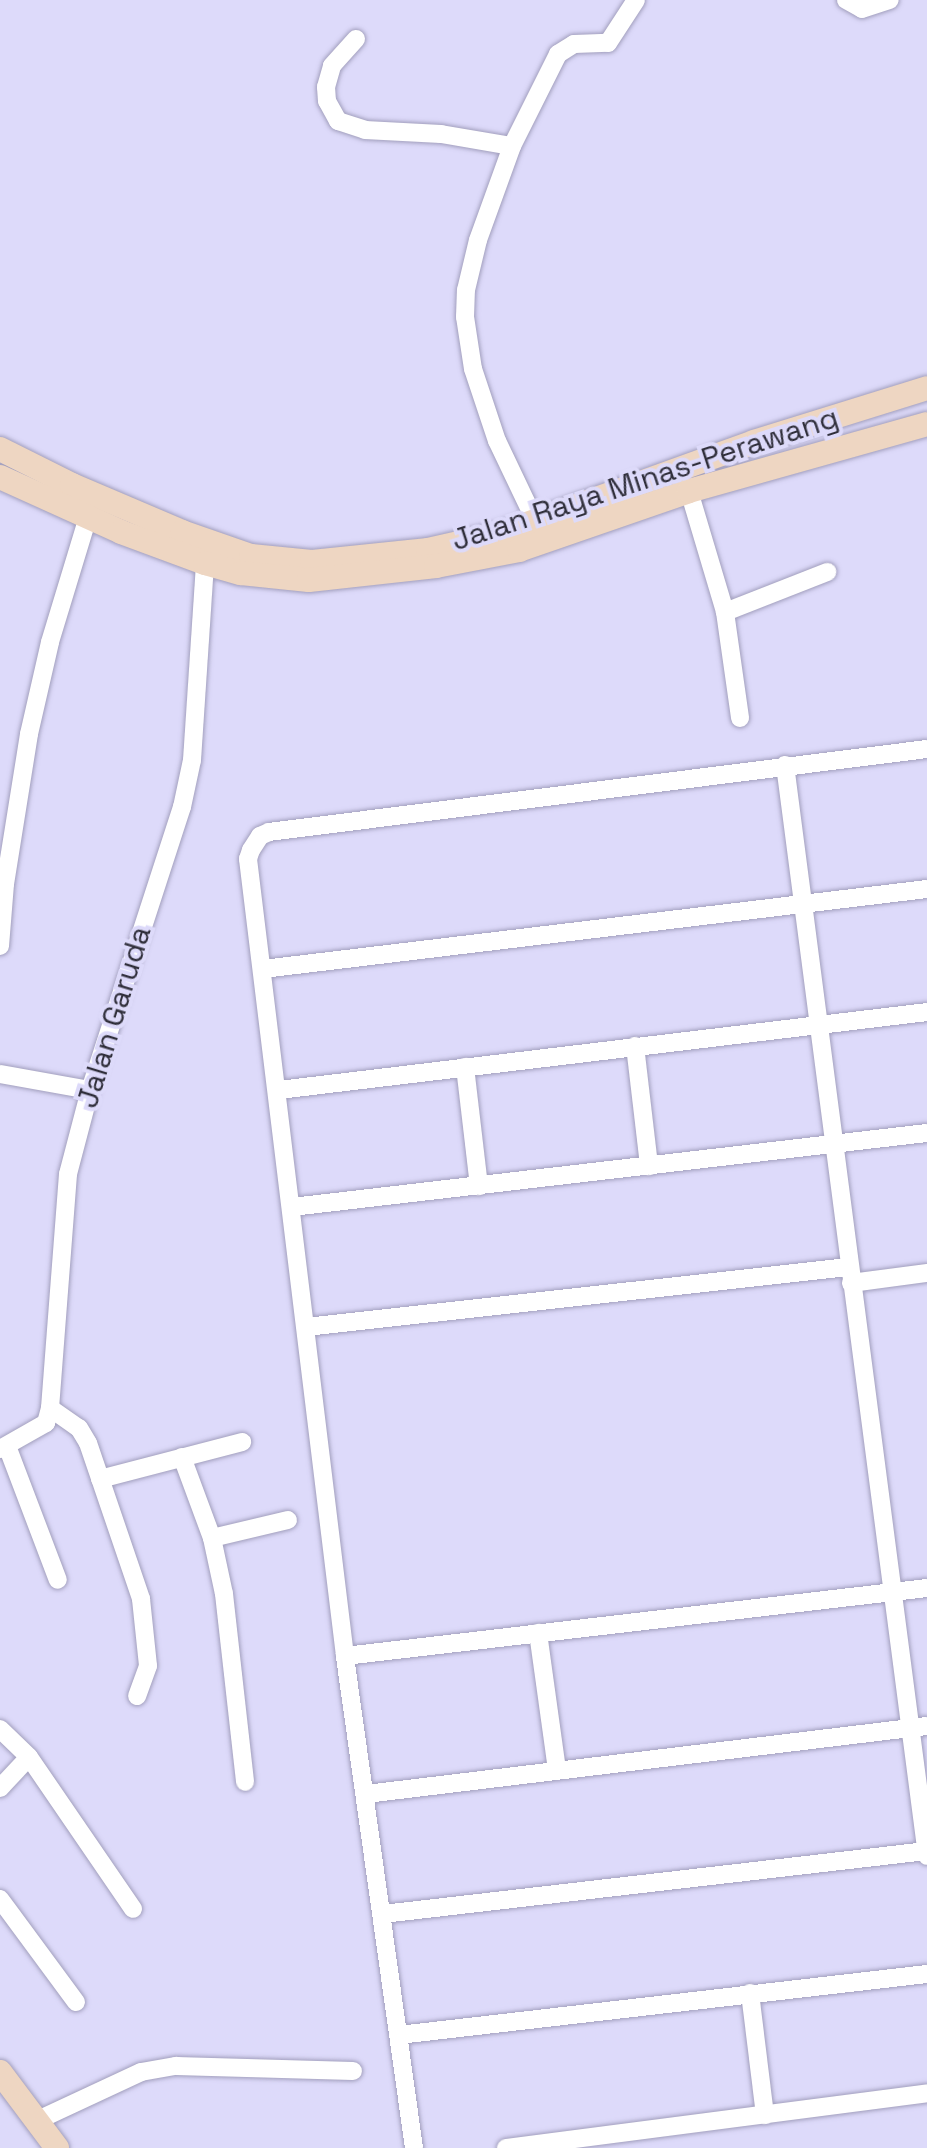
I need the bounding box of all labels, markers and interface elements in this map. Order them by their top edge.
street label: Jalan Raya Minas-Perawang [447,399,843,559]
street label: Jalan Garuda [69,922,159,1112]

